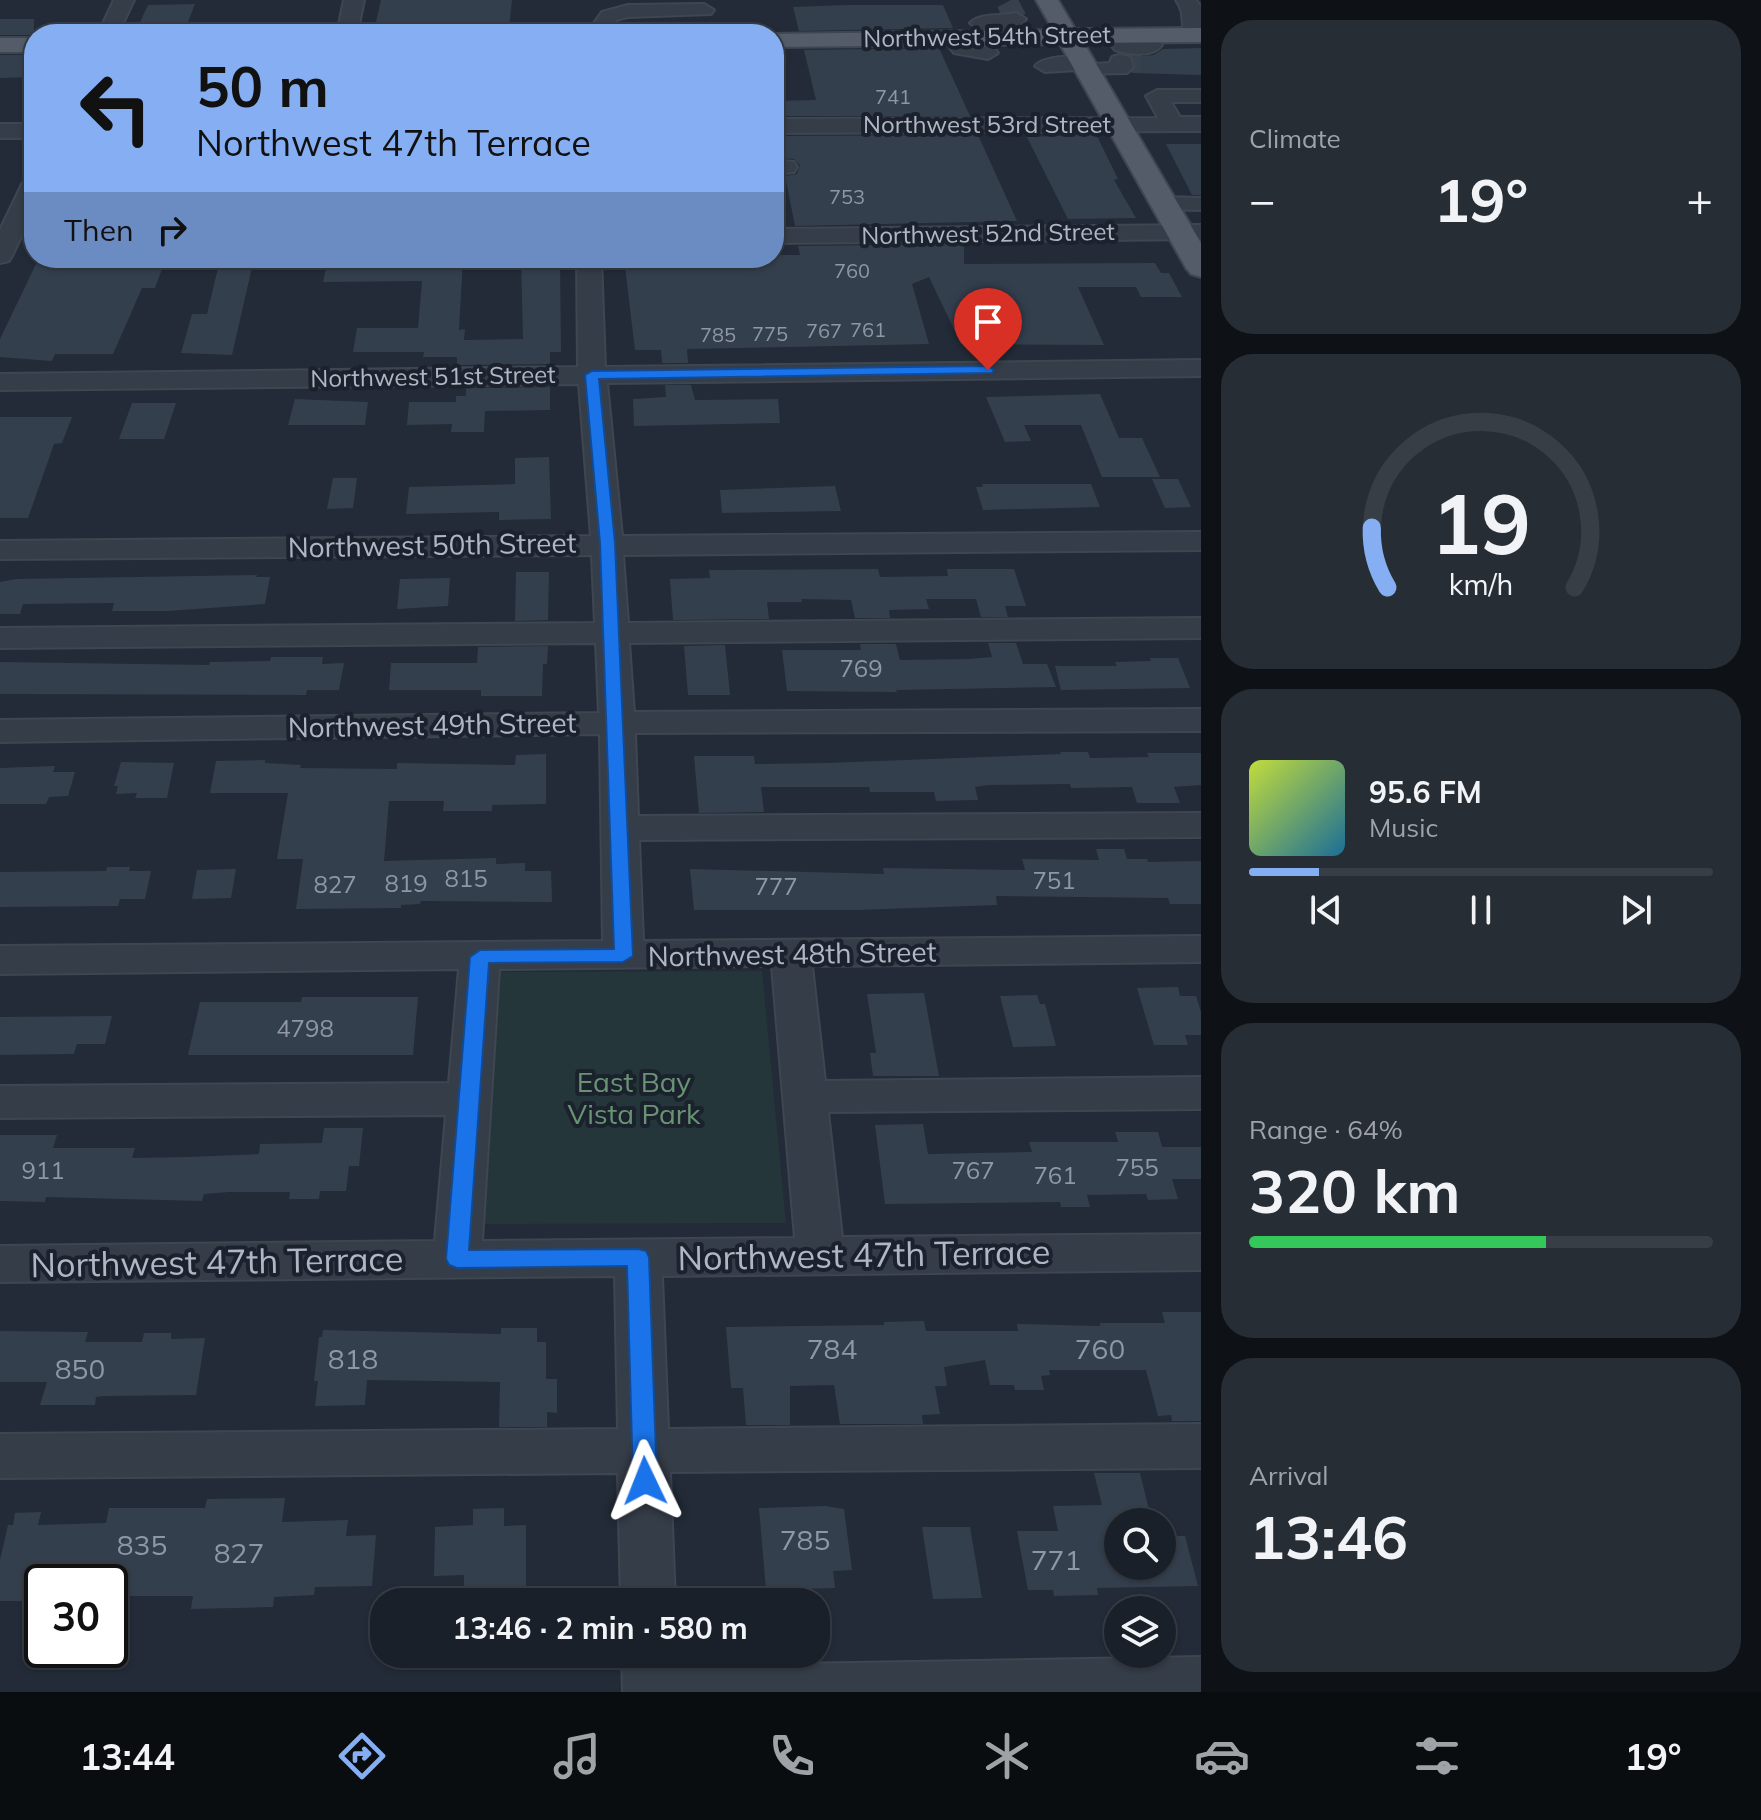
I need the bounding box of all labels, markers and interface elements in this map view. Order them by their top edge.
street label: Northwest 54th Street [863,19,1111,53]
text: 50 m [196,51,329,121]
icon: left [64,56,168,160]
house number: 741 [875,84,911,109]
street label: Northwest 53rd Street [863,109,1111,139]
text: Northwest 47th Terrace [196,120,591,165]
text: Climate [1249,122,1341,155]
text: 19° [1434,162,1528,237]
text: − [1249,172,1275,227]
text: + [1687,172,1713,227]
house number: 753 [829,184,865,209]
icon: right [150,208,194,252]
text: Then [64,211,134,249]
street label: Northwest 52nd Street [861,216,1115,250]
house number: 760 [834,258,870,283]
pin [954,288,1022,370]
icon: arrive [966,300,1010,344]
house number: 761 [850,317,886,342]
house number: 767 [806,318,842,343]
house number: 775 [752,321,788,346]
house number: 785 [700,322,736,347]
street label: Northwest 51st Street [310,359,556,393]
text: 19 [1431,469,1531,574]
street label: Northwest 50th Street [287,524,577,565]
text: km/h [1449,566,1513,602]
house number: 769 [839,653,883,683]
street label: Northwest 49th Street [287,704,577,745]
text: 95.6 FM [1369,773,1482,811]
text: Music [1369,811,1438,844]
house number: 815 [444,863,488,893]
house number: 751 [1032,865,1076,895]
house number: 819 [384,868,428,898]
house number: 827 [313,869,357,899]
house number: 777 [754,871,798,901]
icon: previous [1304,888,1348,932]
icon: pause [1459,888,1503,932]
icon: next [1614,888,1658,932]
street label: Northwest 48th Street [647,933,937,974]
house number: 4798 [276,1013,334,1043]
park label: East Bay Vista Park [568,1064,701,1131]
text: Range · 64% [1249,1113,1403,1146]
house number: 755 [1115,1152,1159,1182]
text: 320 km [1249,1153,1461,1228]
house number: 911 [21,1155,65,1185]
house number: 767 [951,1155,995,1185]
house number: 761 [1033,1160,1077,1190]
street label: Northwest 47th Terrace [677,1230,1051,1279]
street label: Northwest 47th Terrace [30,1237,404,1286]
house number: 784 [807,1331,857,1366]
house number: 760 [1075,1331,1125,1366]
house number: 818 [328,1341,378,1376]
house number: 850 [55,1351,105,1386]
position arrow [603,1439,687,1523]
text: Arrival [1249,1459,1329,1492]
text: 13:46 [1249,1499,1408,1574]
map controls [1104,1508,1176,1668]
button: search [1104,1508,1176,1580]
house number: 785 [780,1522,830,1557]
house number: 835 [117,1527,167,1562]
house number: 827 [214,1535,264,1570]
house number: 771 [1031,1542,1081,1577]
speed limit sign: 30 [24,1564,128,1668]
button: layers [1104,1596,1176,1668]
text: 13:46 · 2 min · 580 m [452,1609,748,1647]
icon: directions [334,1728,390,1784]
icon: music [549,1728,605,1784]
icon: phone [764,1728,820,1784]
icon: climate [979,1728,1035,1784]
icon: car [1194,1728,1250,1784]
icon: filters [1409,1728,1465,1784]
text: 13:44 [80,1734,175,1779]
text: 19° [1625,1734,1681,1779]

